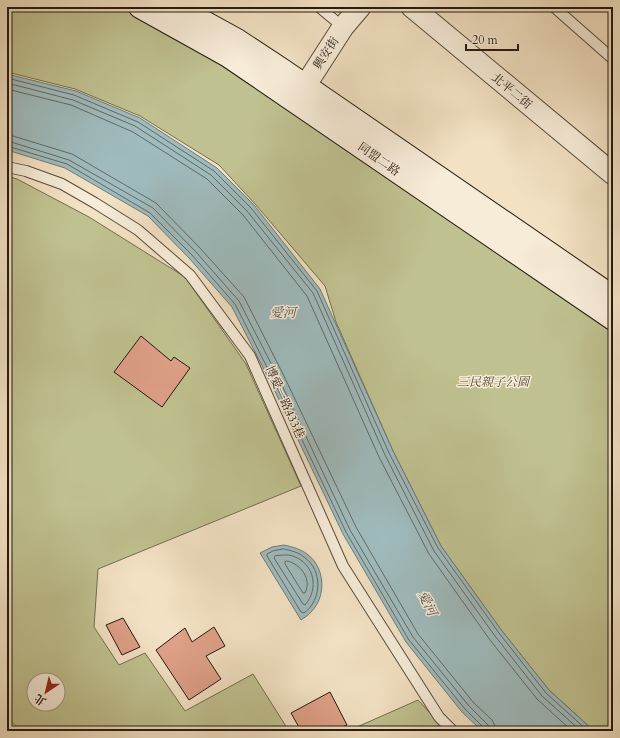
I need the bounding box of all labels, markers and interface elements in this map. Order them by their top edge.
scale bar [466,26,518,52]
text: 20 m [472,32,499,48]
street label: 興安街 [309,33,343,72]
street label: 北平二街 [488,69,536,113]
street label: 同盟二路 [355,139,403,179]
water label: 愛河 [270,304,298,322]
street label: 博愛一路433巷 [262,363,308,441]
park label: 三民親子公園 [457,374,531,390]
water label: 愛河 [413,588,442,621]
north arrow [26,672,66,712]
text: 北 [32,690,49,709]

